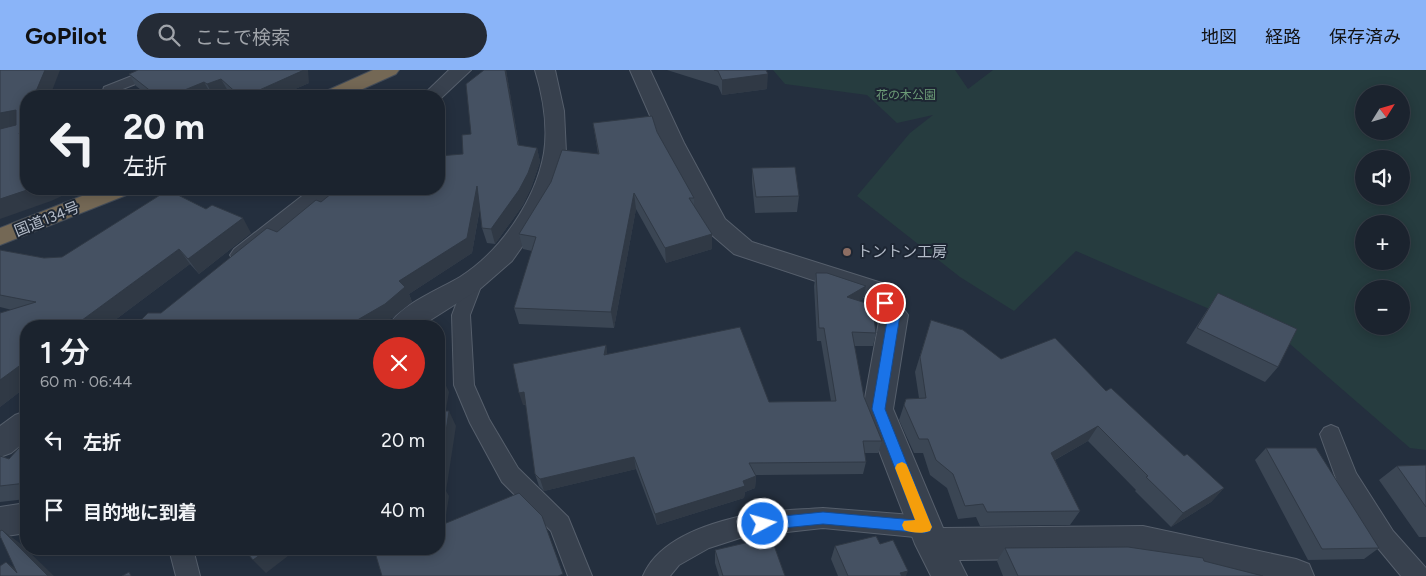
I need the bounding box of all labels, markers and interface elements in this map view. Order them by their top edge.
search box [137,13,487,58]
text: GoPilot [25,21,107,50]
icon: search [155,21,183,49]
text: ここで検索 [195,26,290,49]
text: 地図 [1201,26,1237,48]
text: 経路 [1265,26,1301,48]
text: 保存済み [1329,26,1401,48]
north arrow [1355,85,1410,140]
map controls [1355,85,1410,335]
park label: 花の木公園 [876,88,936,102]
text: 20 m [123,106,205,148]
icon: left [40,110,105,175]
button: sound [1355,150,1410,205]
text: 左折 [123,153,167,180]
street label: 国道134号 [12,198,82,240]
button: + [1355,215,1410,270]
place label: トントン工房 [857,243,947,261]
marker: トントン工房 [841,246,853,258]
button: − [1355,280,1410,335]
pin [864,282,906,324]
icon: arrive [871,289,899,317]
text: 1 分 [40,334,90,371]
button: close [373,337,425,389]
text: 60 m · 06:44 [40,372,132,391]
icon: left [40,426,68,454]
text: 20 m [381,429,425,452]
text: 左折 [83,431,121,454]
icon: arrive [40,496,68,524]
position arrow [736,497,788,549]
text: 40 m [380,499,425,522]
text: 目的地に到着 [83,501,197,524]

